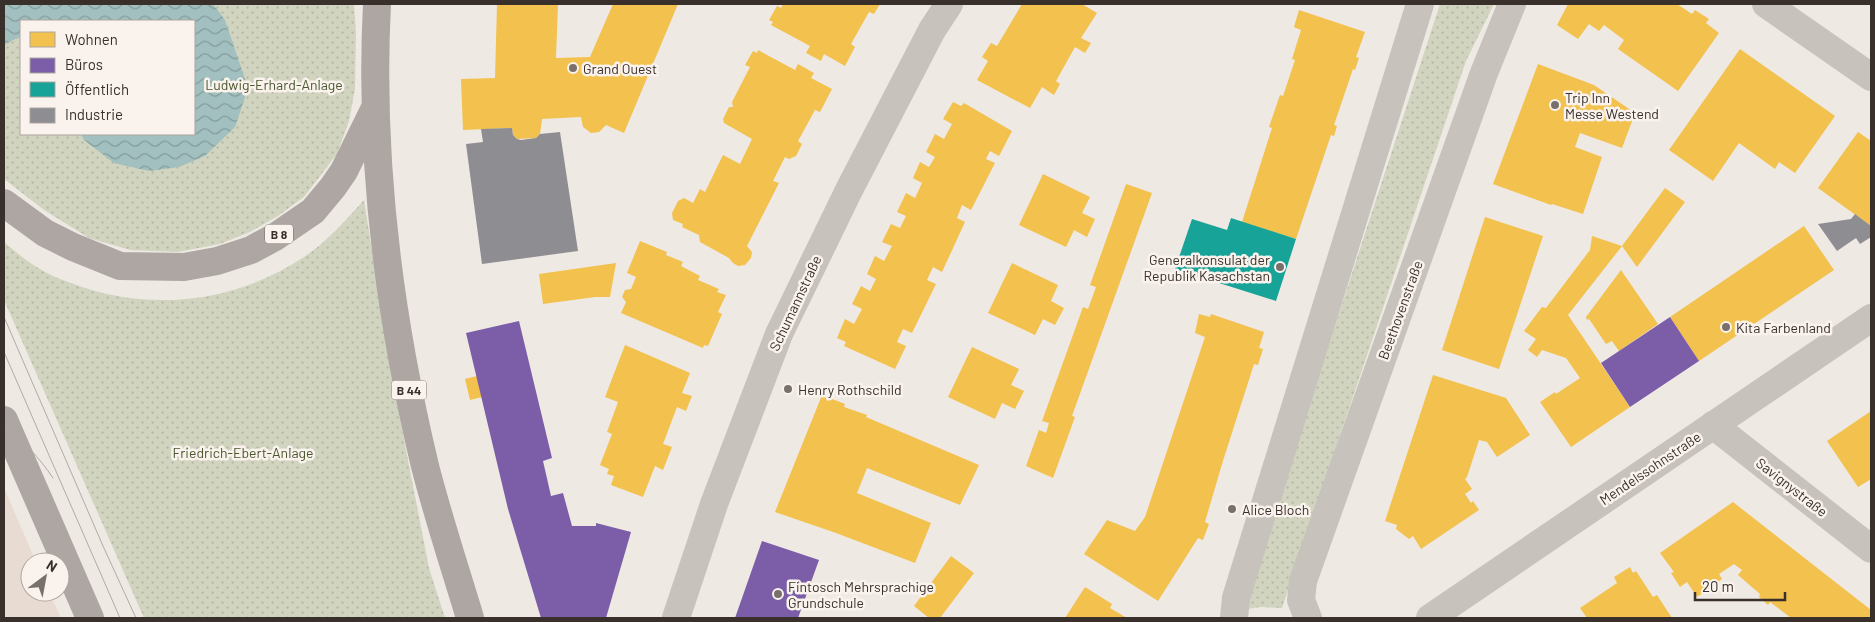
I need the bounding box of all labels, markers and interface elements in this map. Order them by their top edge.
legend [20,20,195,135]
text: Wohnen [65,30,118,48]
text: Büros [65,55,103,73]
place label: Grand Ouest [583,60,657,77]
marker: Grand Ouest [567,62,579,74]
park label: Ludwig-Erhard-Anlage [205,76,343,93]
text: Öffentlich [65,80,129,98]
place label: Trip Inn Messe Westend [1565,89,1659,122]
marker: Trip Inn Messe Westend [1549,99,1561,111]
text: Industrie [65,105,123,123]
road number: B 8 [265,224,293,243]
place label: Generalkonsulat der Republik Kasachstan [1144,251,1270,284]
street label: Schumannstraße [765,252,825,354]
street label: Beethovenstraße [1374,258,1426,362]
marker: Generalkonsulat der Republik Kasachstan [1274,261,1286,273]
place label: Kita Farbenland [1736,319,1831,336]
marker: Kita Farbenland [1720,321,1732,333]
road number: B 44 [392,380,426,400]
place label: Henry Rothschild [798,381,902,398]
marker: Henry Rothschild [782,383,794,395]
street label: Mendelssohnstraße [1596,428,1704,508]
park label: Friedrich-Ebert-Anlage [172,444,314,461]
street label: Savignystraße [1753,454,1831,520]
place label: Alice Bloch [1242,501,1309,518]
marker: Alice Bloch [1226,503,1238,515]
north arrow [20,552,70,602]
text: N [44,556,61,575]
scale bar [1695,570,1785,602]
text: 20 m [1702,577,1734,595]
place label: Fintosch Mehrsprachige Grundschule [788,578,934,611]
marker: Fintosch Mehrsprachige Grundschule [772,588,784,600]

